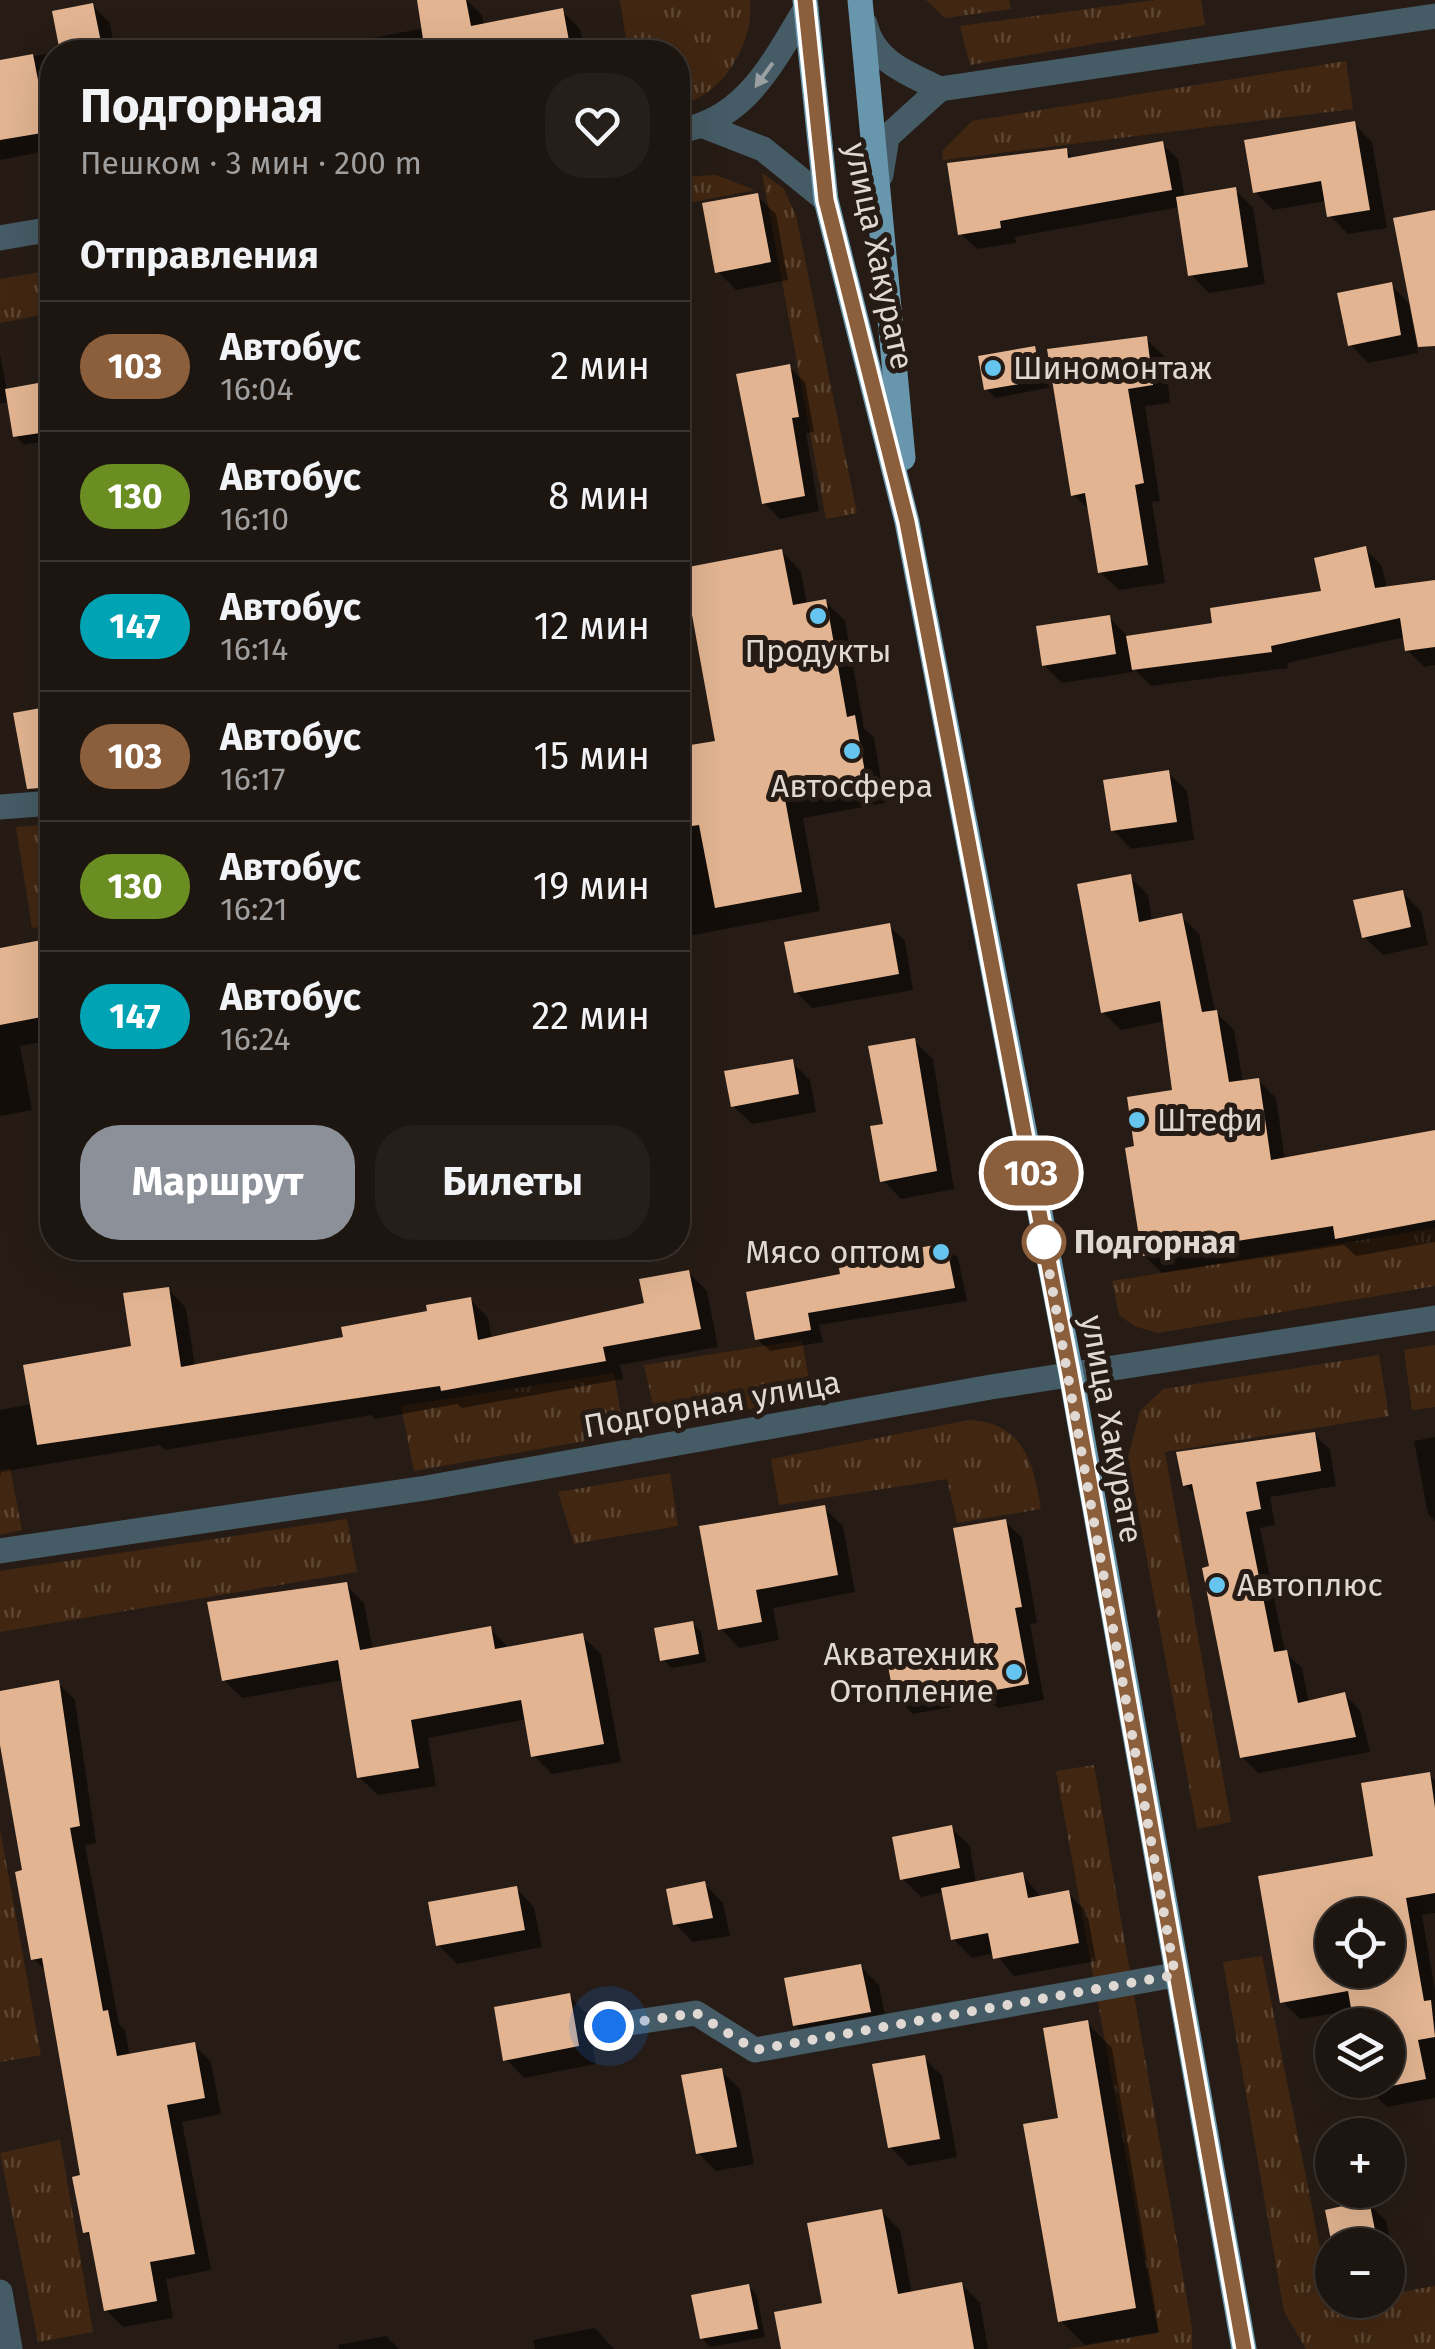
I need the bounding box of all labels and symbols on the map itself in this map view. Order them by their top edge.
one-way arrow [755,62,774,88]
street label: улица Хакурате [836,139,922,373]
place label: Шиномонтаж [1013,349,1212,387]
marker: Шиномонтаж [982,357,1004,379]
marker: Продукты [807,605,829,627]
place label: Продукты [744,632,892,670]
marker: Автосфера [841,740,863,762]
place label: Автосфера [771,767,933,805]
place label: Штефи [1157,1101,1263,1139]
marker: Штефи [1126,1109,1148,1131]
line badge: 103 [974,1140,1088,1206]
marker: Подгорная [1023,1221,1065,1263]
place label: Подгорная [1074,1223,1236,1261]
place label: Мясо оптом [745,1233,921,1271]
marker: Мясо оптом [930,1241,952,1263]
street label: улица Хакурате [1073,1312,1151,1546]
street label: Подгорная улица [581,1363,843,1445]
place label: Автоплюс [1237,1566,1383,1604]
marker: Автоплюс [1206,1574,1228,1596]
place label: Акватехник Отопление [823,1635,994,1710]
marker: Акватехник Отопление [1003,1661,1025,1683]
your location [584,2001,634,2051]

